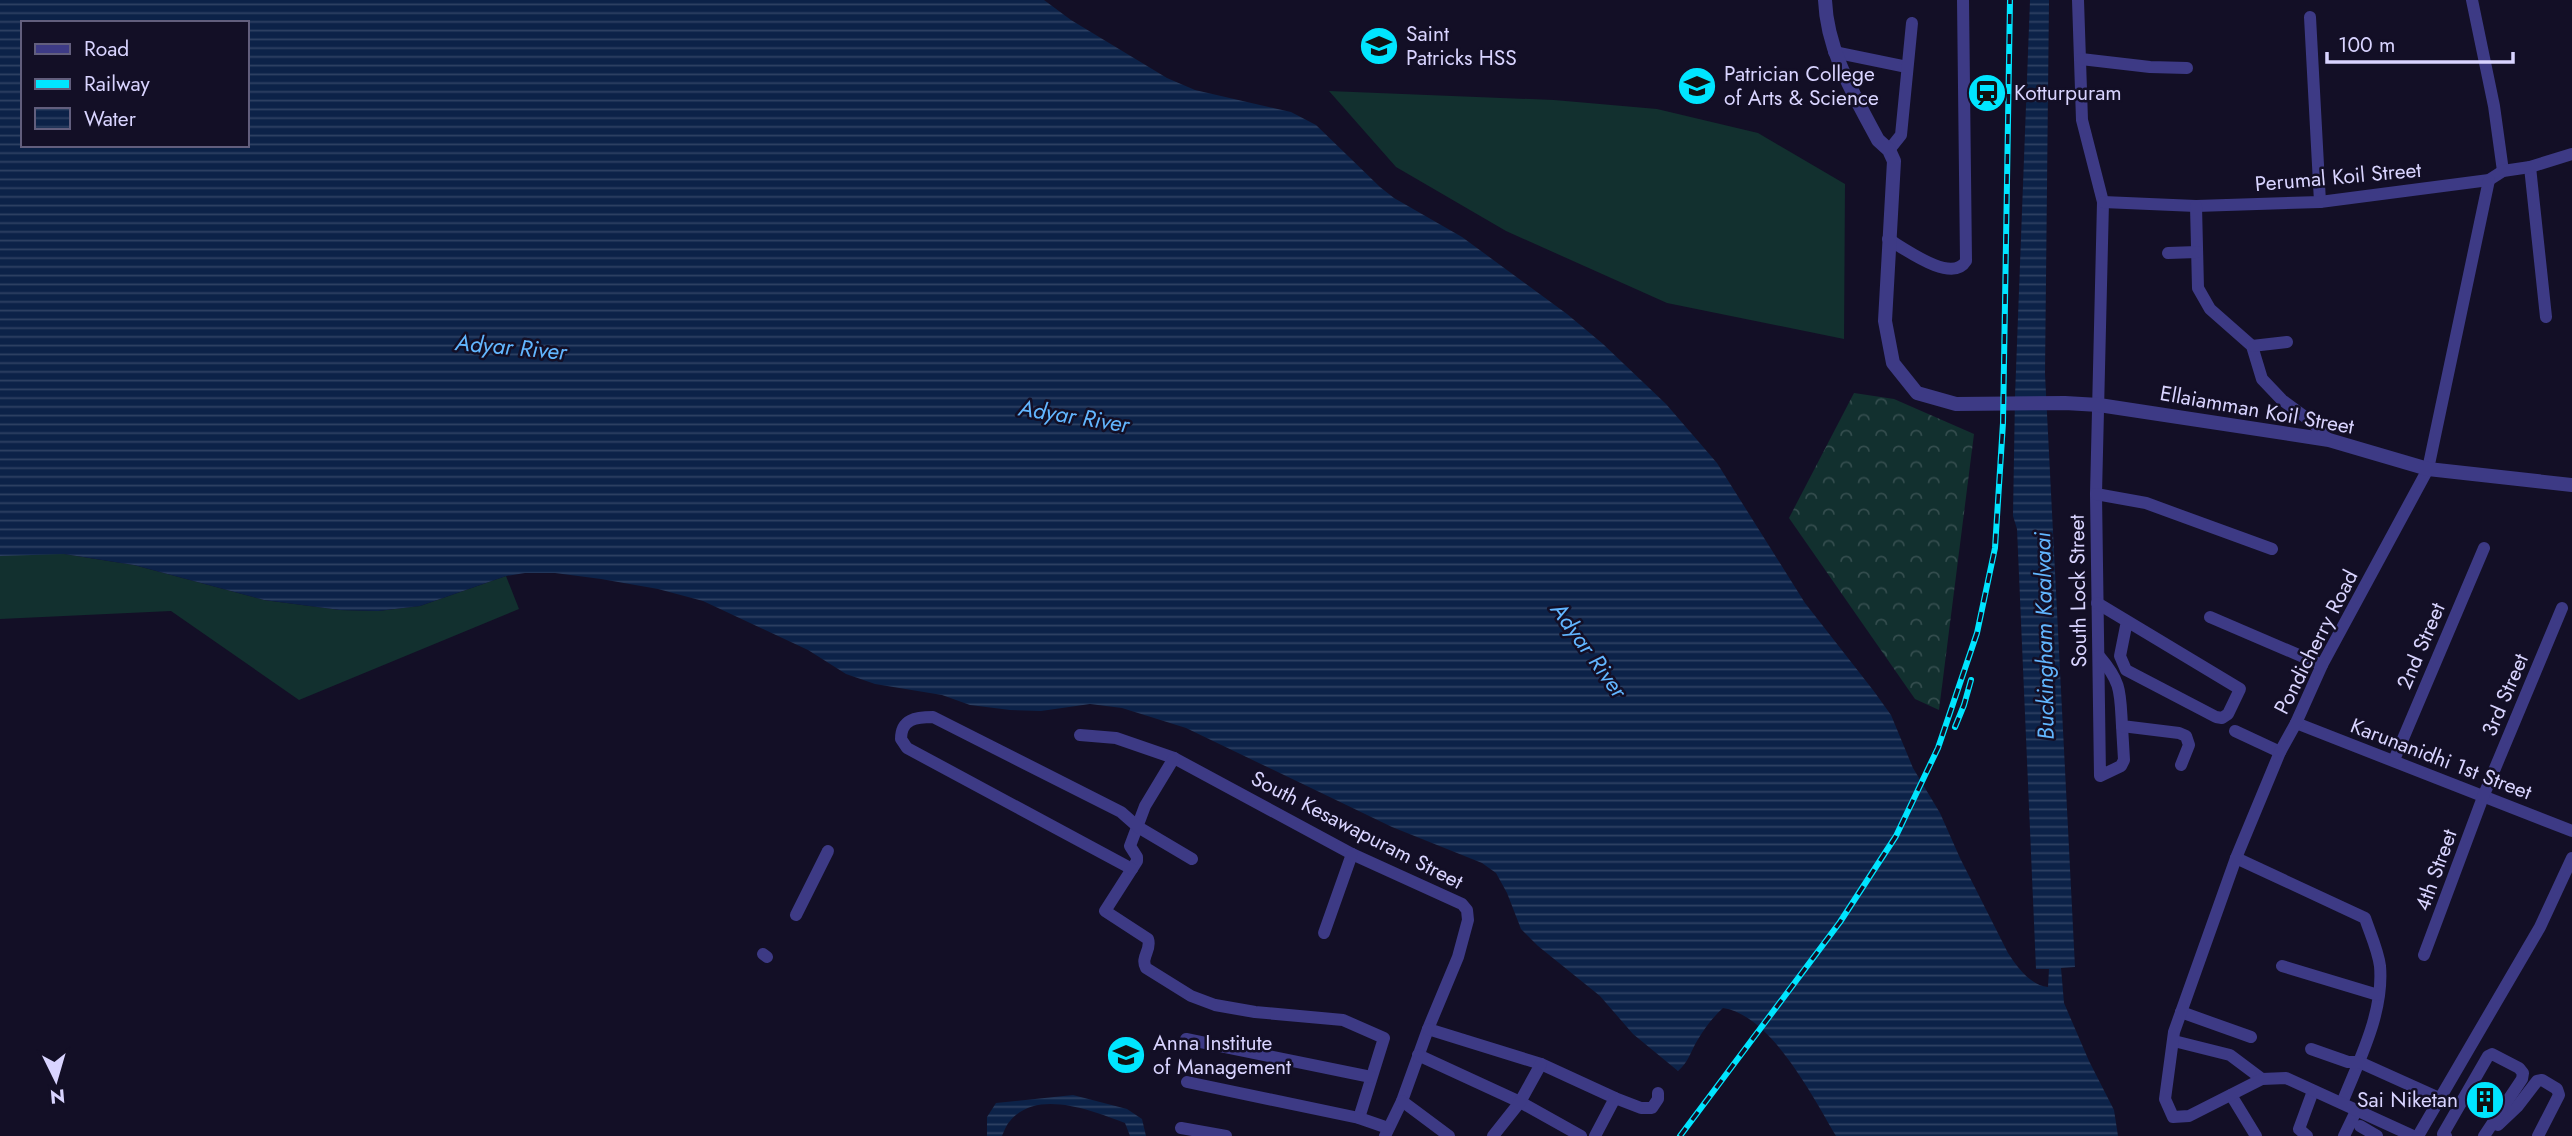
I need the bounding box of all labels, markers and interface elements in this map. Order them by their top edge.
place label: Saint Patricks HSS [1406,19,1517,73]
legend [21,21,248,147]
scale bar [2327,21,2512,65]
school or university icon: Saint Patricks HSS [1358,25,1400,67]
text: 100 m [2338,30,2395,60]
text: Road [84,34,129,64]
place label: Patrician College of Arts & Science [1724,59,1879,113]
school or university icon: Patrician College of Arts & Science [1676,65,1718,107]
text: Railway [84,69,150,99]
station icon: Kotturpuram [1966,72,2008,114]
place label: Kotturpuram [2014,78,2122,108]
text: Water [84,104,137,134]
street label: Perumal Koil Street [2254,155,2422,199]
water label: Adyar River [453,325,569,369]
street label: Ellaiamman Koil Street [2158,378,2356,442]
water label: Adyar River [1015,390,1133,442]
street label: South Lock Street [2062,514,2094,668]
water label: Buckingham Kaalvaai [2025,531,2063,740]
street label: Pondicherry Road [2267,565,2365,719]
water label: Adyar River [1542,594,1636,706]
street label: 2nd Street [2389,598,2453,694]
street label: 3rd Street [2474,649,2536,741]
street label: Karunanidhi 1st Street [2346,711,2536,807]
street label: South Kesawapuram Street [1246,763,1468,897]
street label: 4th Street [2407,825,2465,915]
place label: Anna Institute of Management [1153,1028,1291,1082]
school or university icon: Anna Institute of Management [1105,1034,1147,1076]
north arrow [21,1045,91,1115]
building icon: Sai Niketan [2464,1079,2506,1121]
text: N [49,1082,66,1111]
place label: Sai Niketan [2357,1085,2458,1115]

